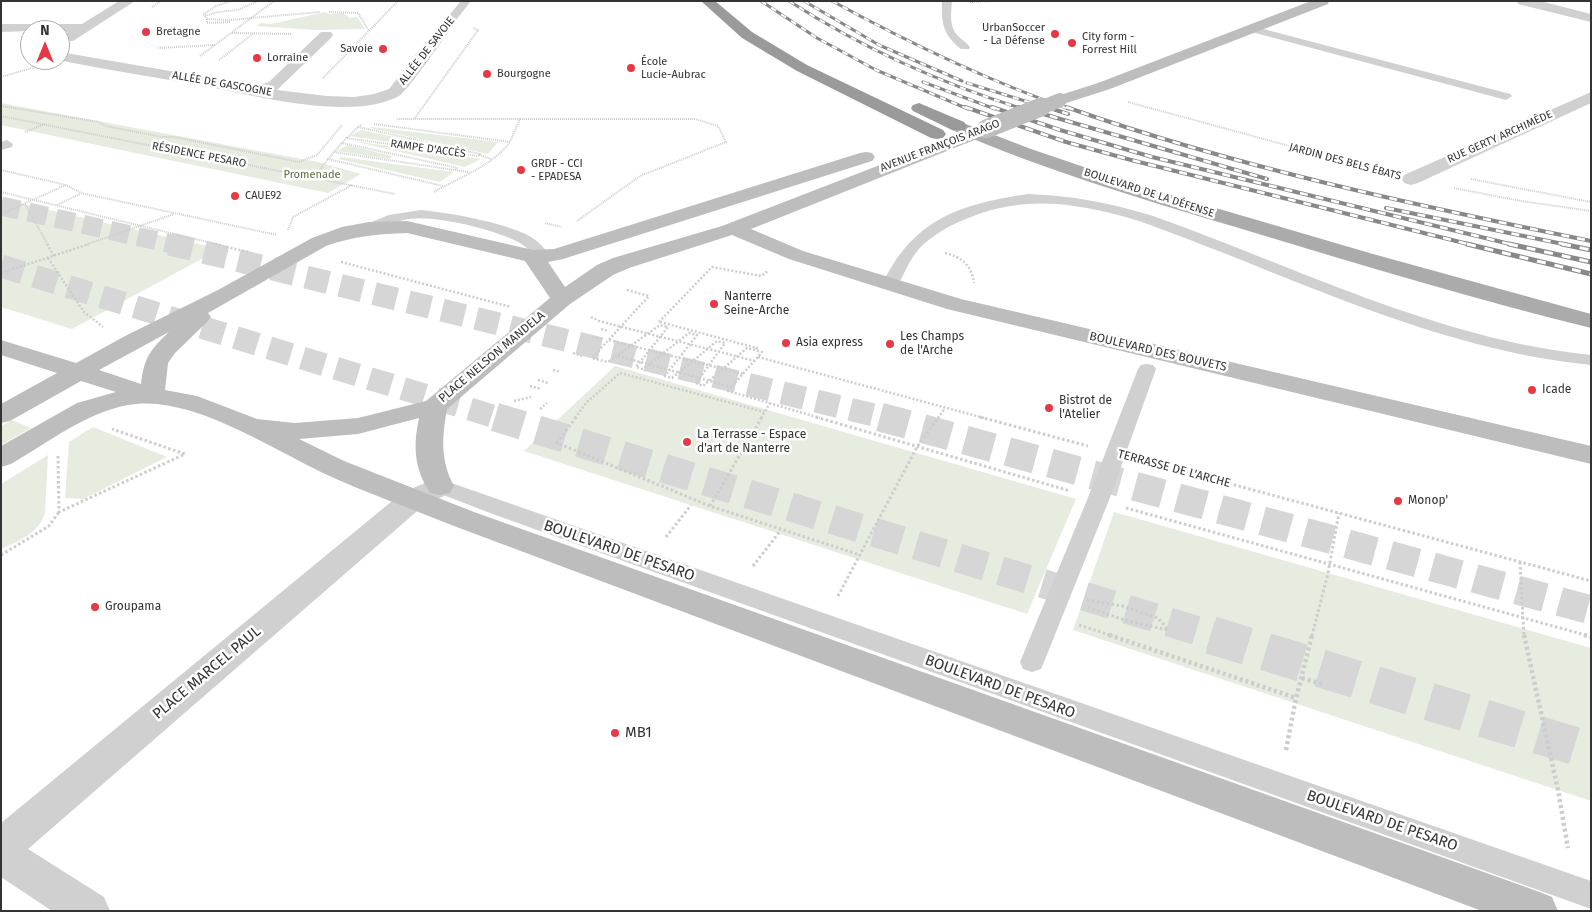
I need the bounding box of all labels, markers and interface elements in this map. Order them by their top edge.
street label: ALLÉE DE SAVOIE [396,14,458,88]
north arrow [20,20,70,70]
place label: UrbanSoccer - La Défense [982,21,1045,47]
text: N [40,22,50,39]
place label: Bretagne [156,25,201,39]
marker: Bretagne [140,26,152,38]
marker: UrbanSoccer - La Défense [1049,28,1061,40]
place label: City form - Forrest Hill [1082,30,1137,56]
marker: City form - Forrest Hill [1066,37,1078,49]
place label: Savoie [340,42,373,56]
marker: Savoie [377,43,389,55]
place label: Lorraine [267,51,308,65]
marker: Lorraine [251,52,263,64]
place label: École Lucie-Aubrac [641,55,706,81]
marker: École Lucie-Aubrac [625,62,637,74]
place label: Bourgogne [497,67,551,81]
marker: Bourgogne [481,68,493,80]
street label: ALLÉE DE GASCOGNE [171,69,273,99]
street label: RUE GERTY ARCHIMÈDE [1445,108,1555,166]
street label: AVENUE FRANÇOIS ARAGO [878,117,1002,175]
street label: RAMPE D'ACCÈS [389,137,467,161]
street label: RÉSIDENCE PESARO [151,139,247,171]
street label: JARDIN DES BELS ÉBATS [1288,141,1402,183]
place label: GRDF - CCI - EPADESA [531,157,583,183]
marker: GRDF - CCI - EPADESA [515,164,527,176]
street label: BOULEVARD DE LA DÉFENSE [1082,166,1216,220]
park label: Promenade [284,168,340,182]
place label: CAUE92 [245,189,281,203]
marker: CAUE92 [229,190,241,202]
place label: Nanterre Seine-Arche [724,290,789,318]
marker: Nanterre Seine-Arche [708,298,720,310]
street label: PLACE NELSON MANDELA [436,308,548,406]
street label: BOULEVARD DES BOUVETS [1088,329,1228,375]
place label: Les Champs de l'Arche [900,330,964,358]
place label: Asia express [796,336,863,350]
marker: Asia express [780,337,792,349]
marker: Les Champs de l'Arche [884,338,896,350]
place label: Icade [1542,383,1571,397]
marker: Icade [1526,384,1538,396]
place label: Bistrot de l'Atelier [1059,394,1112,422]
marker: Bistrot de l'Atelier [1043,402,1055,414]
place label: La Terrasse - Espace d'art de Nanterre [697,428,806,456]
marker: La Terrasse - Espace d'art de Nanterre [681,436,693,448]
street label: TERRASSE DE L'ARCHE [1116,447,1232,491]
place label: Monop' [1408,494,1448,508]
marker: Monop' [1392,495,1404,507]
street label: BOULEVARD DE PESARO [541,517,697,585]
place label: Groupama [105,600,161,614]
marker: Groupama [89,601,101,613]
street label: PLACE MARCEL PAUL [149,622,265,724]
street label: BOULEVARD DE PESARO [922,651,1078,723]
place label: MB1 [625,724,652,742]
marker: MB1 [609,727,621,739]
street label: BOULEVARD DE PESARO [1304,787,1460,855]

